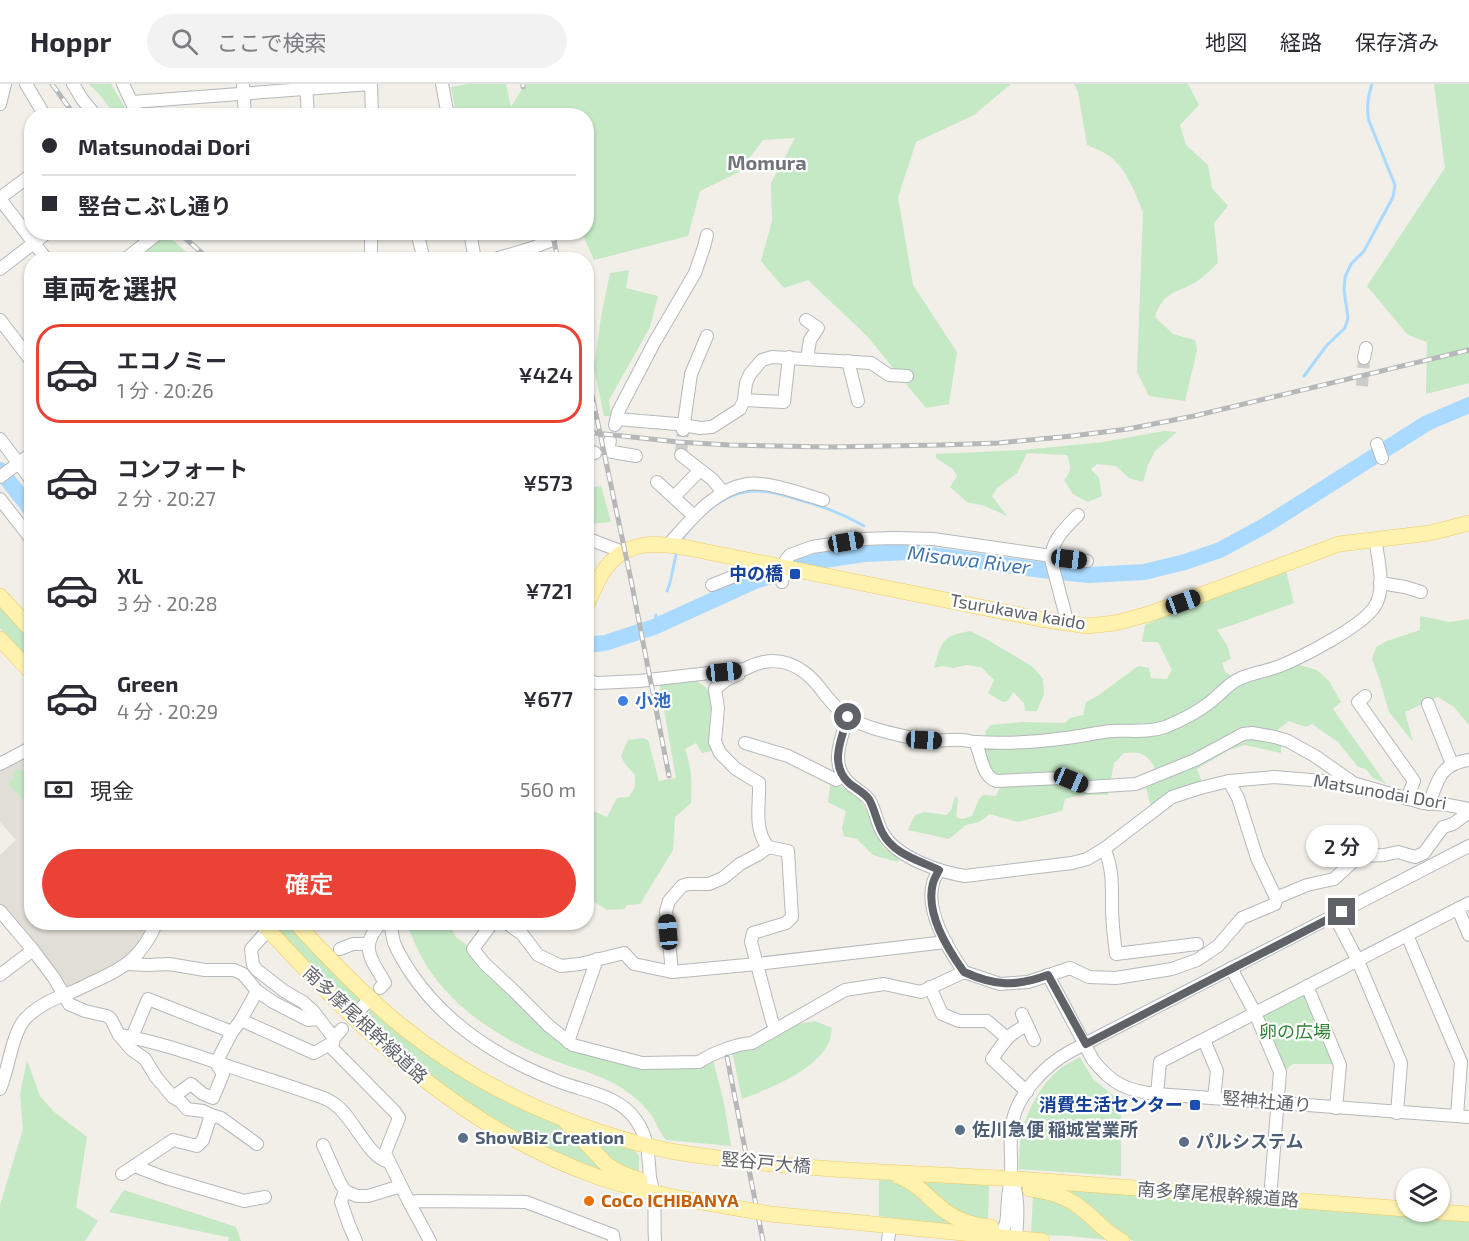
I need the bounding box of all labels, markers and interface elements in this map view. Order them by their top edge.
search box [147,14,567,68]
text: Hoppr [30,24,111,58]
icon: search [168,25,201,58]
text: ここで検索 [216,29,326,55]
text: 地図 [1205,29,1247,54]
text: 経路 [1280,29,1322,54]
text: 保存済み [1355,29,1439,54]
text: Matsunodai Dori [78,133,251,159]
district label: Momura [727,150,807,174]
text: 竪台こぶし通り [78,192,232,218]
text: 車両を選択 [42,272,177,304]
icon: car [45,347,99,401]
text: エコノミー [117,347,227,373]
text: ¥424 [519,361,573,387]
text: 1 分 · 20:26 [117,378,214,402]
icon: car [45,455,99,509]
text: コンフォート [117,455,248,481]
text: ¥573 [523,469,573,495]
text: 2 分 · 20:27 [117,486,216,510]
car [827,530,865,554]
water label: Misawa River [906,540,1033,579]
car [1050,548,1088,570]
text: XL [117,562,143,588]
place label: 中の橋 [729,562,783,584]
icon: car [45,563,99,617]
marker: 中の橋 [788,567,802,581]
text: ¥721 [526,577,573,603]
car [1163,587,1203,617]
street label: Tsurukawa kaido [949,588,1088,634]
text: 3 分 · 20:28 [117,591,218,615]
car [705,661,743,683]
text: Green [117,670,179,696]
icon: car [45,671,99,725]
text: ¥677 [523,685,573,711]
place label: 小池 [635,689,671,711]
marker: 小池 [616,694,630,708]
text: 4 分 · 20:29 [117,699,218,723]
route start [834,703,861,730]
car [906,730,942,750]
car [1051,765,1091,795]
street label: Matsunodai Dori [1312,768,1449,814]
icon: cash [42,773,75,806]
text: 現金 [90,777,134,803]
text: 560 m [520,777,576,801]
callout: 2 分 [1306,825,1378,867]
text: 2 分 [1324,834,1360,858]
button: 確定 [42,849,576,918]
route end [1328,898,1355,925]
car [657,913,679,951]
street label: 南多摩尾根幹線道路 [299,961,432,1088]
park label: 卵の広場 [1259,1020,1331,1042]
street label: 竪神社通り [1221,1086,1313,1116]
place label: 消費生活センター [1039,1093,1183,1115]
marker: 消費生活センター [1188,1098,1202,1112]
place label: 佐川急便 稲城営業所 [972,1118,1138,1140]
marker: 佐川急便 稲城営業所 [953,1123,967,1137]
place label: ShowBiz Creation [475,1126,624,1148]
place label: パルシステム [1196,1130,1303,1152]
marker: ShowBiz Creation [456,1131,470,1145]
marker: パルシステム [1177,1135,1191,1149]
street label: 竪谷戸大橋 [720,1147,812,1177]
map controls [1396,1168,1450,1222]
button: layers [1396,1168,1450,1222]
street label: 南多摩尾根幹線道路 [1136,1177,1300,1211]
place label: CoCo ICHIBANYA [601,1189,739,1211]
marker: CoCo ICHIBANYA [582,1194,596,1208]

